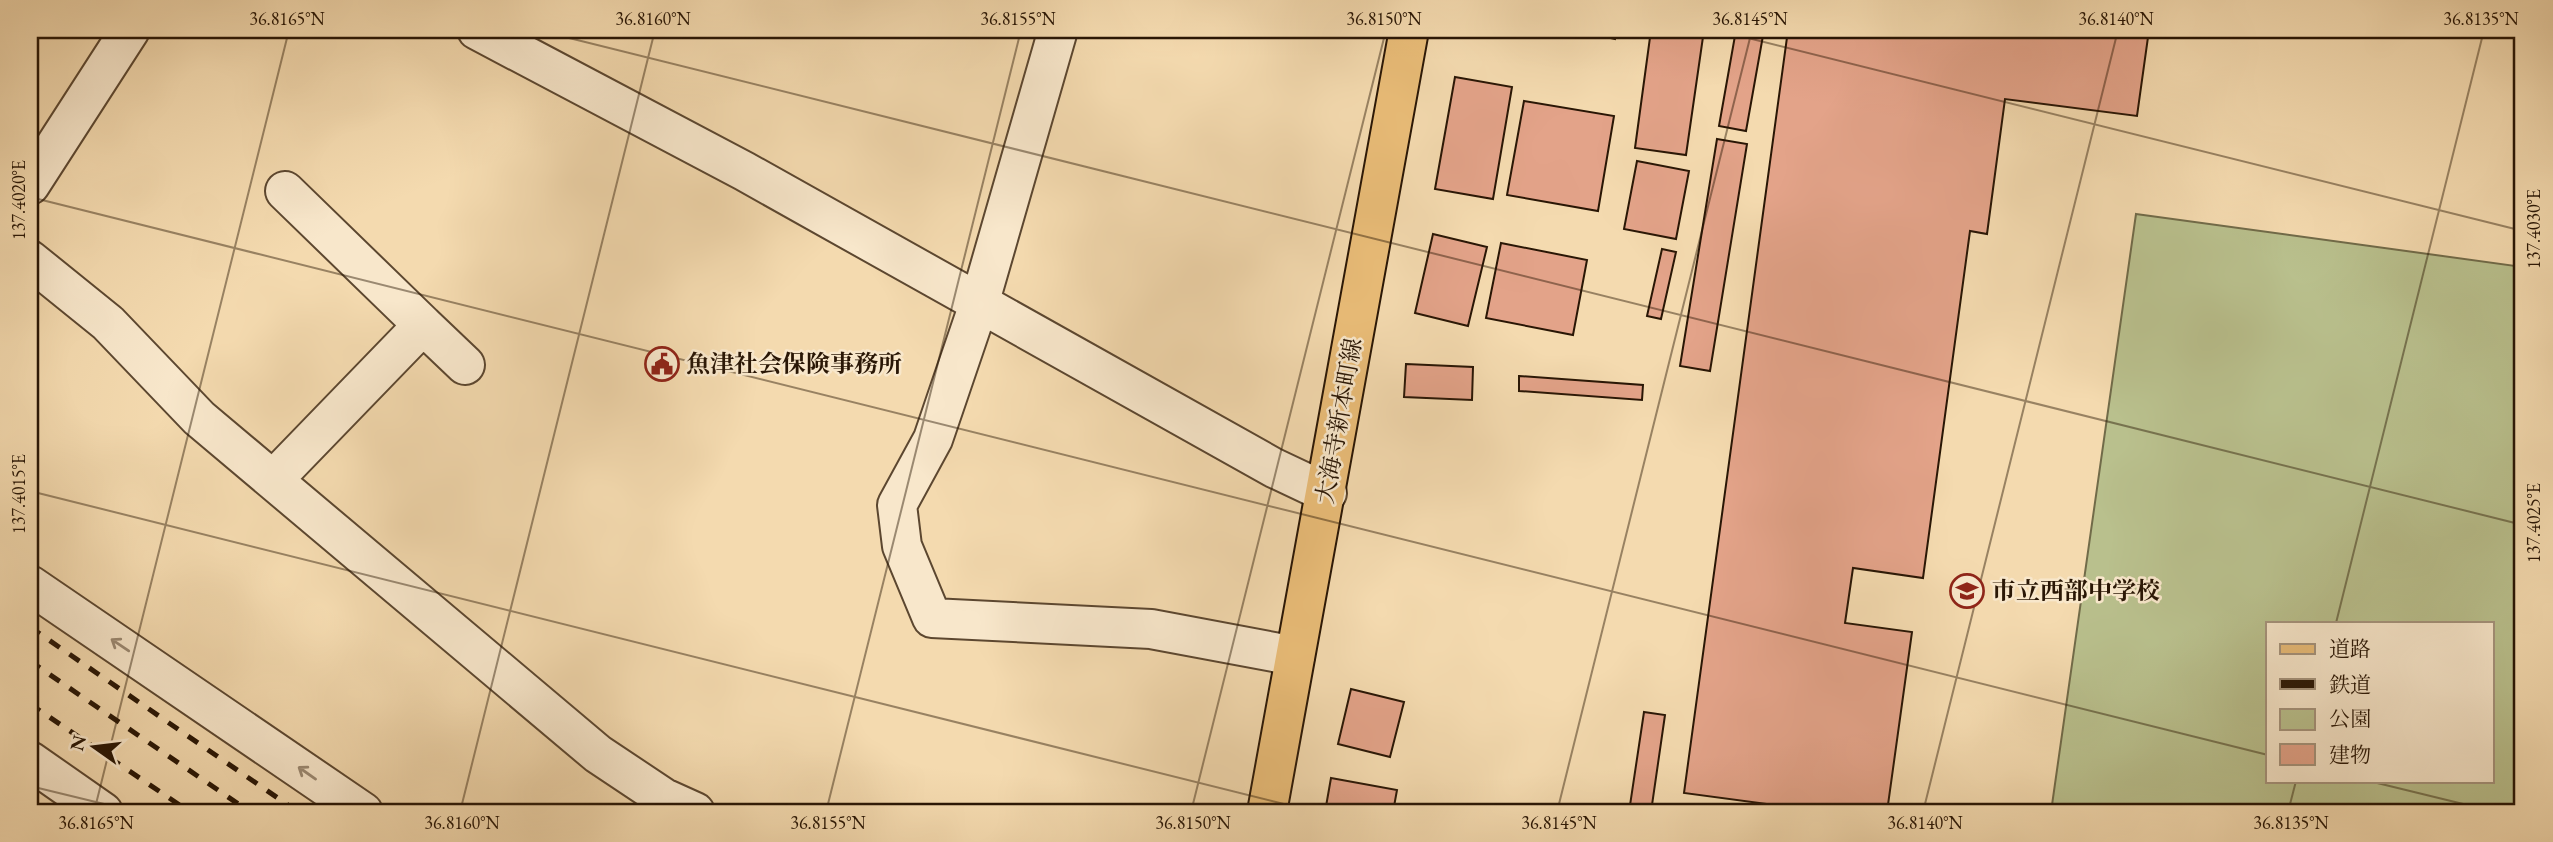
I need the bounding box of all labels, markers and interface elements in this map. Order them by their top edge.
text: 36.8165°N [249,7,325,30]
text: 36.8160°N [615,7,691,30]
text: 36.8155°N [980,7,1056,30]
text: 36.8150°N [1346,7,1422,30]
text: 36.8145°N [1712,7,1788,30]
text: 36.8140°N [2078,7,2154,30]
text: 36.8135°N [2443,7,2519,30]
text: 137.4020°E [7,160,30,240]
text: 137.4030°E [2522,189,2545,269]
street label: 大海寺新本町線 [1309,335,1368,506]
public building icon: 魚津社会保険事務所 [643,345,681,383]
place label: 魚津社会保険事務所 [686,348,902,379]
text: 137.4015°E [7,454,30,534]
text: 137.4025°E [2522,483,2545,563]
school or university icon: 市立西部中学校 [1948,572,1986,610]
place label: 市立西部中学校 [1992,575,2160,606]
legend [2266,622,2494,782]
text: 道路 [2329,635,2371,662]
one-way arrow [110,638,130,652]
text: 鉄道 [2329,671,2371,698]
text: 公園 [2329,705,2371,732]
north arrow [60,712,130,782]
text: N [64,732,92,753]
text: 建物 [2329,741,2371,768]
one-way arrow [298,766,317,780]
text: 36.8165°N [58,811,134,834]
text: 36.8160°N [424,811,500,834]
text: 36.8155°N [790,811,866,834]
text: 36.8150°N [1155,811,1231,834]
text: 36.8145°N [1521,811,1597,834]
text: 36.8140°N [1887,811,1963,834]
text: 36.8135°N [2253,811,2329,834]

